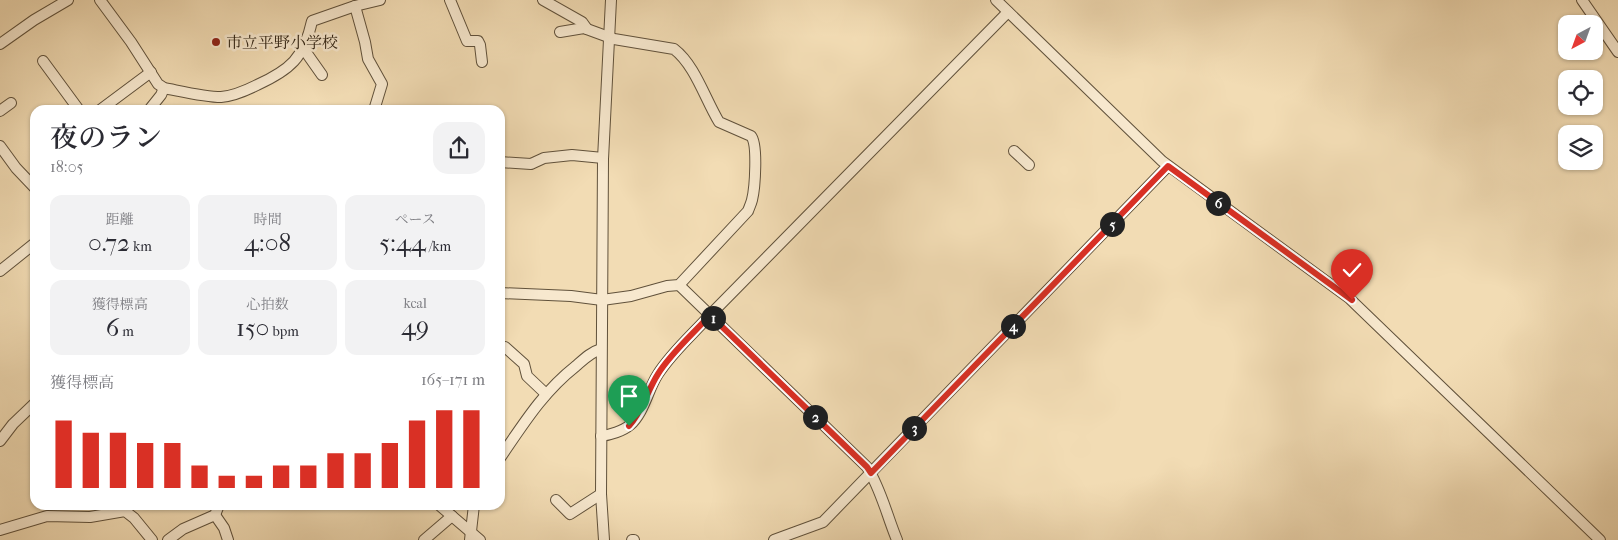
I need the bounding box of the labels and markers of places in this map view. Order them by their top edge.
place label: 市立平野小学校 [226,33,338,52]
marker: 市立平野小学校 [210,36,222,48]
pin: 6 [1206,190,1230,216]
pin: 5 [1100,212,1124,236]
pin [1331,249,1373,300]
pin: 1 [700,306,726,330]
pin: 4 [1000,314,1026,338]
pin [608,375,650,426]
pin: 2 [802,404,828,430]
pin: 3 [902,416,926,440]

